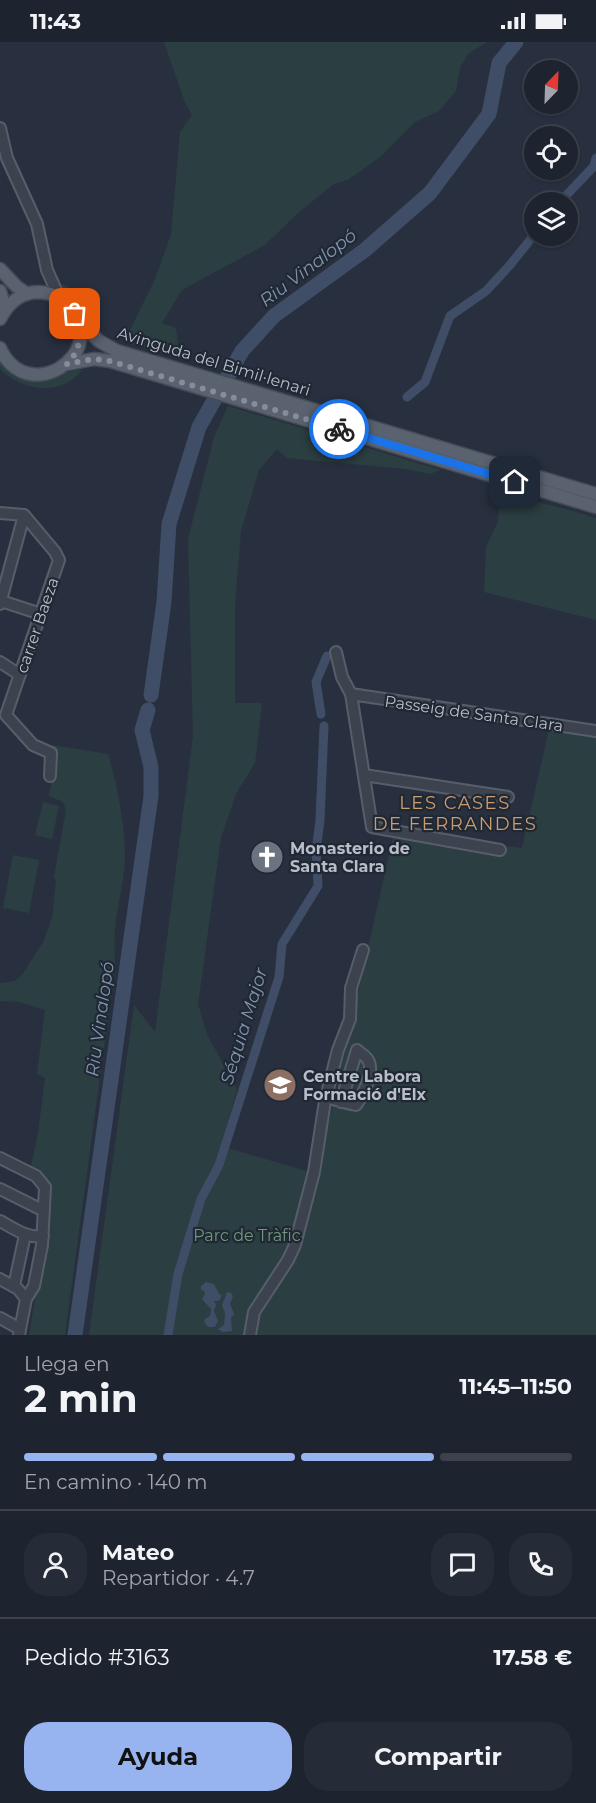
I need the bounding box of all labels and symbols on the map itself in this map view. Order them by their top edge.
north arrow [524,60,578,114]
water label: Riu Vinalopó [255,224,361,312]
pin [49,288,100,339]
street label: Avinguda del Bimil·lenari [115,323,313,400]
courier [309,399,369,459]
pin [489,456,540,507]
street label: carrer Baeza [12,575,63,676]
street label: Passeig de Santa Clara [383,692,565,735]
district label: LES CASES DE FERRANDES [373,792,537,835]
church icon: Monasterio de Santa Clara [249,839,285,875]
place label: Monasterio de Santa Clara [290,839,410,876]
water label: Riu Vinalopó [81,960,119,1078]
water label: Séquia Major [216,964,272,1087]
school or university icon: Centre Labora Formació d'Elx [262,1067,298,1103]
place label: Centre Labora Formació d'Elx [303,1067,427,1104]
park label: Parc de Tràfic [193,1226,301,1245]

